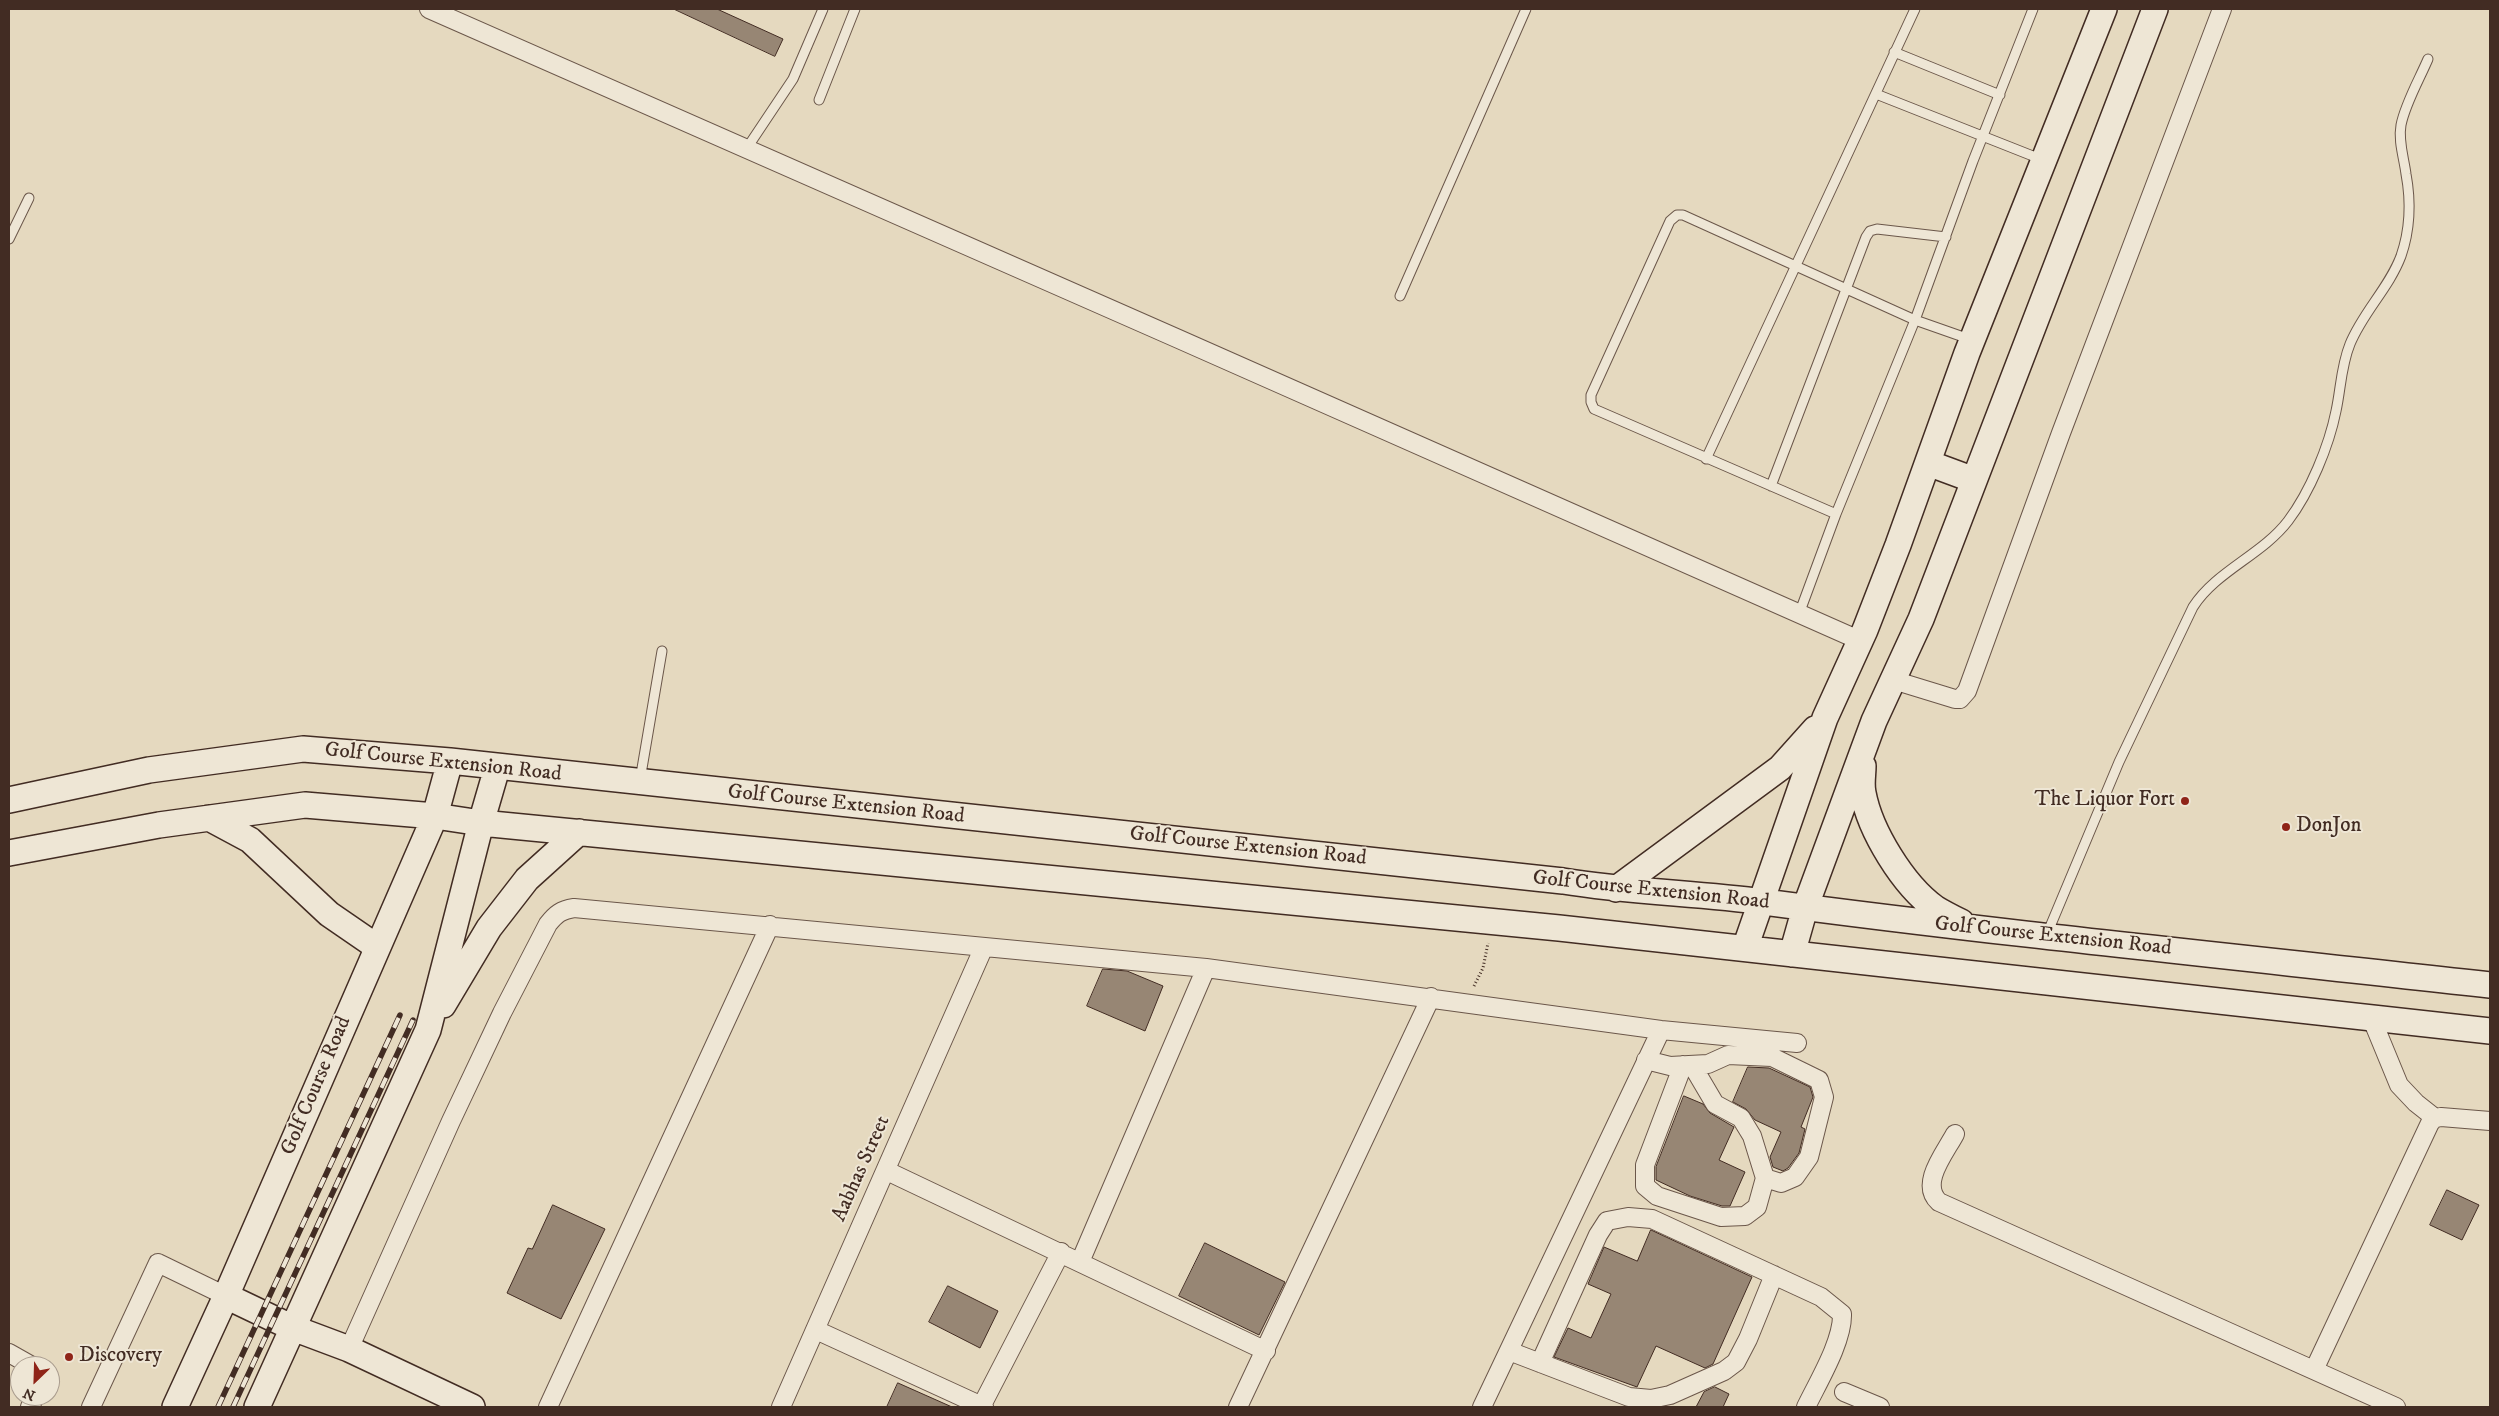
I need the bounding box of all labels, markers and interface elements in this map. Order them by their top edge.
street label: Golf Course Extension Road [323,738,563,788]
street label: Golf Course Extension Road [726,780,966,830]
place label: The Liquor Fort [2035,788,2175,814]
marker: The Liquor Fort [2179,795,2191,807]
place label: DonJon [2296,814,2361,840]
marker: DonJon [2280,821,2292,833]
street label: Golf Course Extension Road [1128,822,1368,872]
street label: Golf Course Extension Road [1531,866,1771,916]
street label: Golf Course Extension Road [1933,912,2173,962]
street label: Golf Course Road [276,1013,358,1159]
street label: Aabhas Street [827,1112,897,1226]
place label: Discovery [79,1344,162,1370]
marker: Discovery [63,1351,75,1363]
north arrow [10,1356,60,1406]
text: N [20,1383,38,1404]

